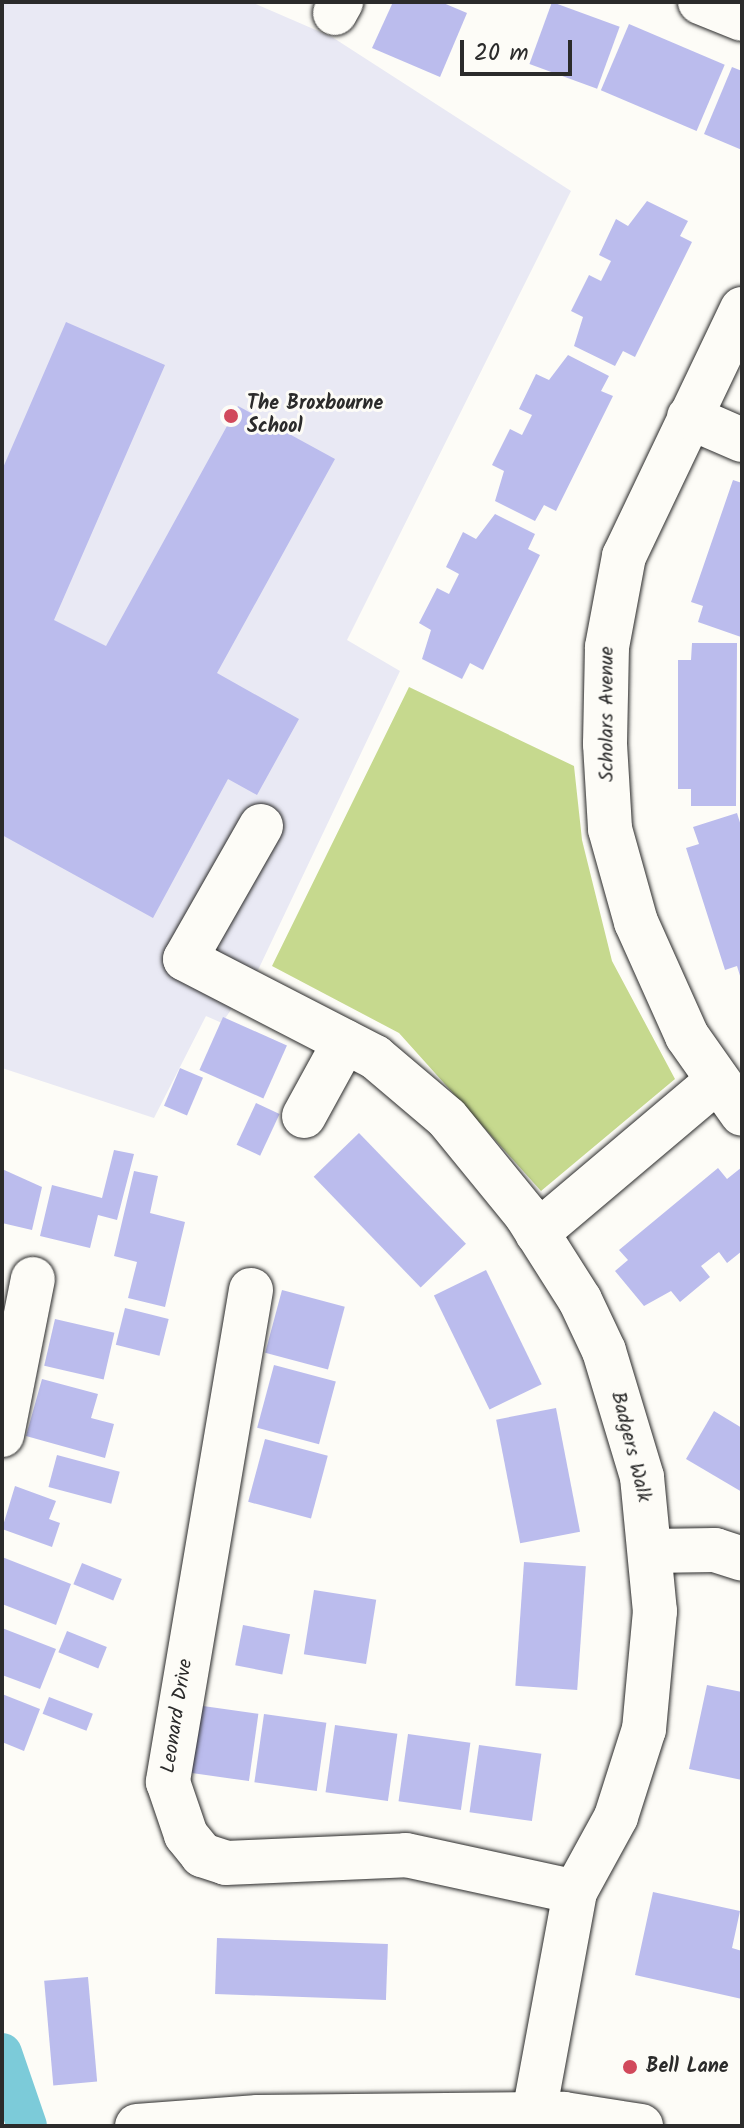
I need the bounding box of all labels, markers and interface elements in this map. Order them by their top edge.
scale bar [464,24,576,74]
text: 20 m [474,34,529,73]
place label: The Broxbourne School [247,392,383,439]
marker: The Broxbourne School [222,407,240,425]
street label: Scholars Avenue [596,646,620,782]
street label: Badgers Walk [605,1389,655,1505]
street label: Leonard Drive [157,1657,199,1775]
place label: Bell Lane [646,2055,729,2079]
marker: Bell Lane [621,2058,639,2076]

